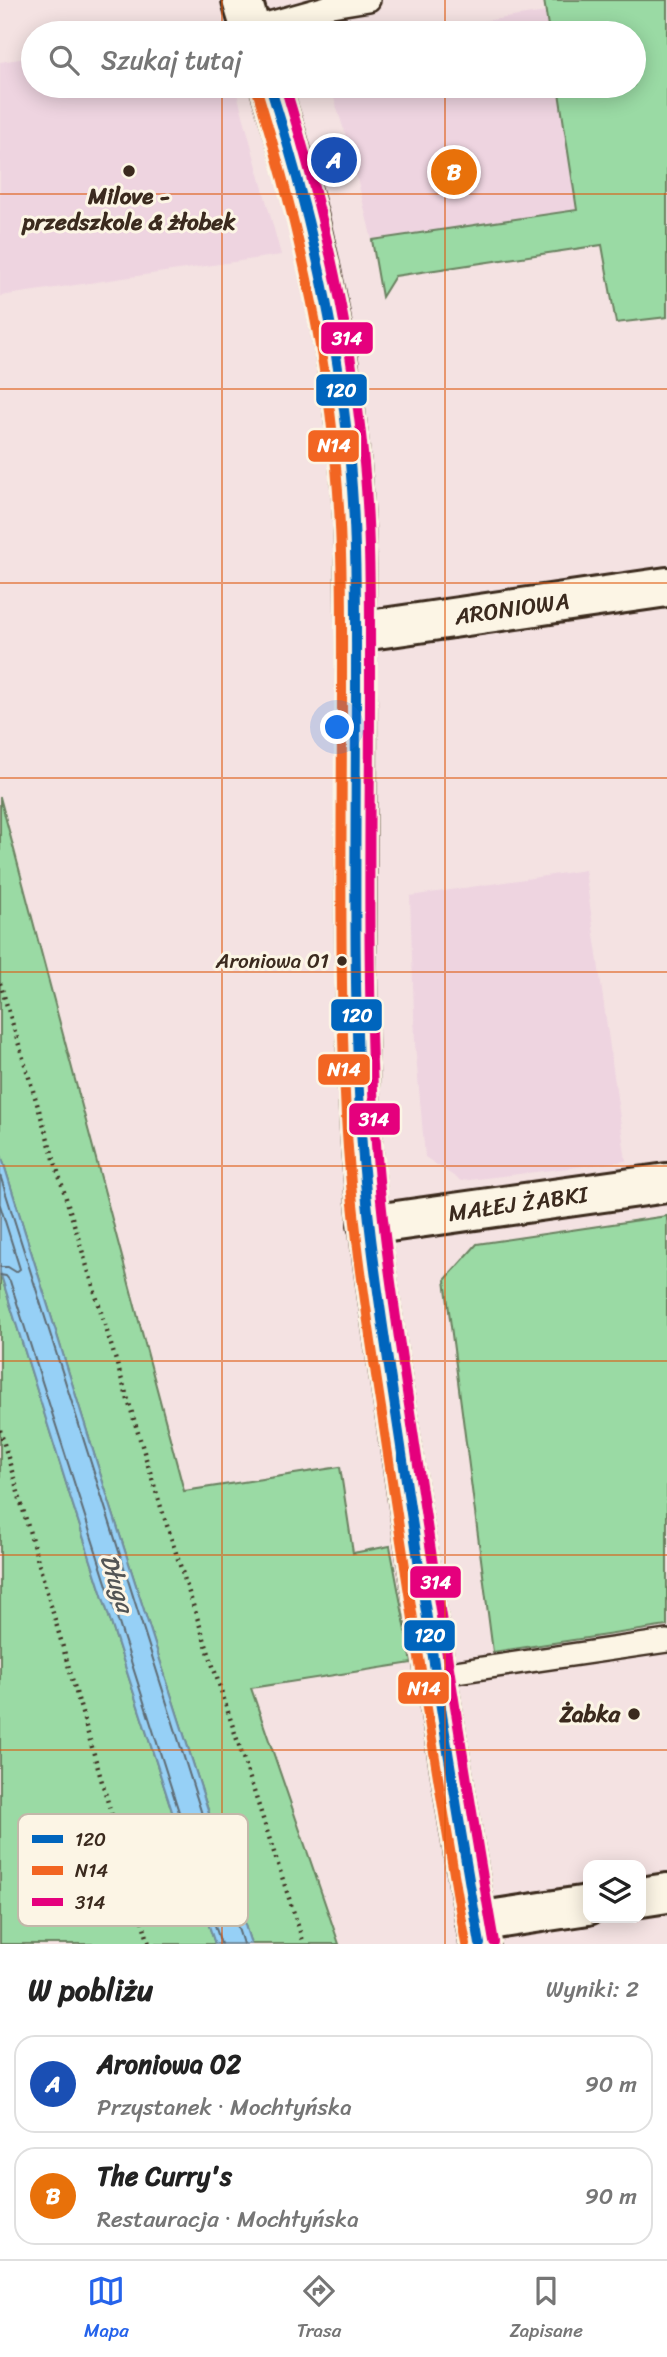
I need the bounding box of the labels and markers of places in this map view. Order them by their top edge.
pin: A [311,134,357,186]
pin: B [431,146,477,198]
marker: Milove - przedszkole & żłobek [121,163,137,179]
place label: Milove - przedszkole & żłobek [21,176,236,243]
place label: Aroniowa 01 [215,942,329,980]
marker: Aroniowa 01 [335,954,349,968]
place label: Żabka [559,1694,621,1735]
marker: Żabka [626,1706,642,1722]

